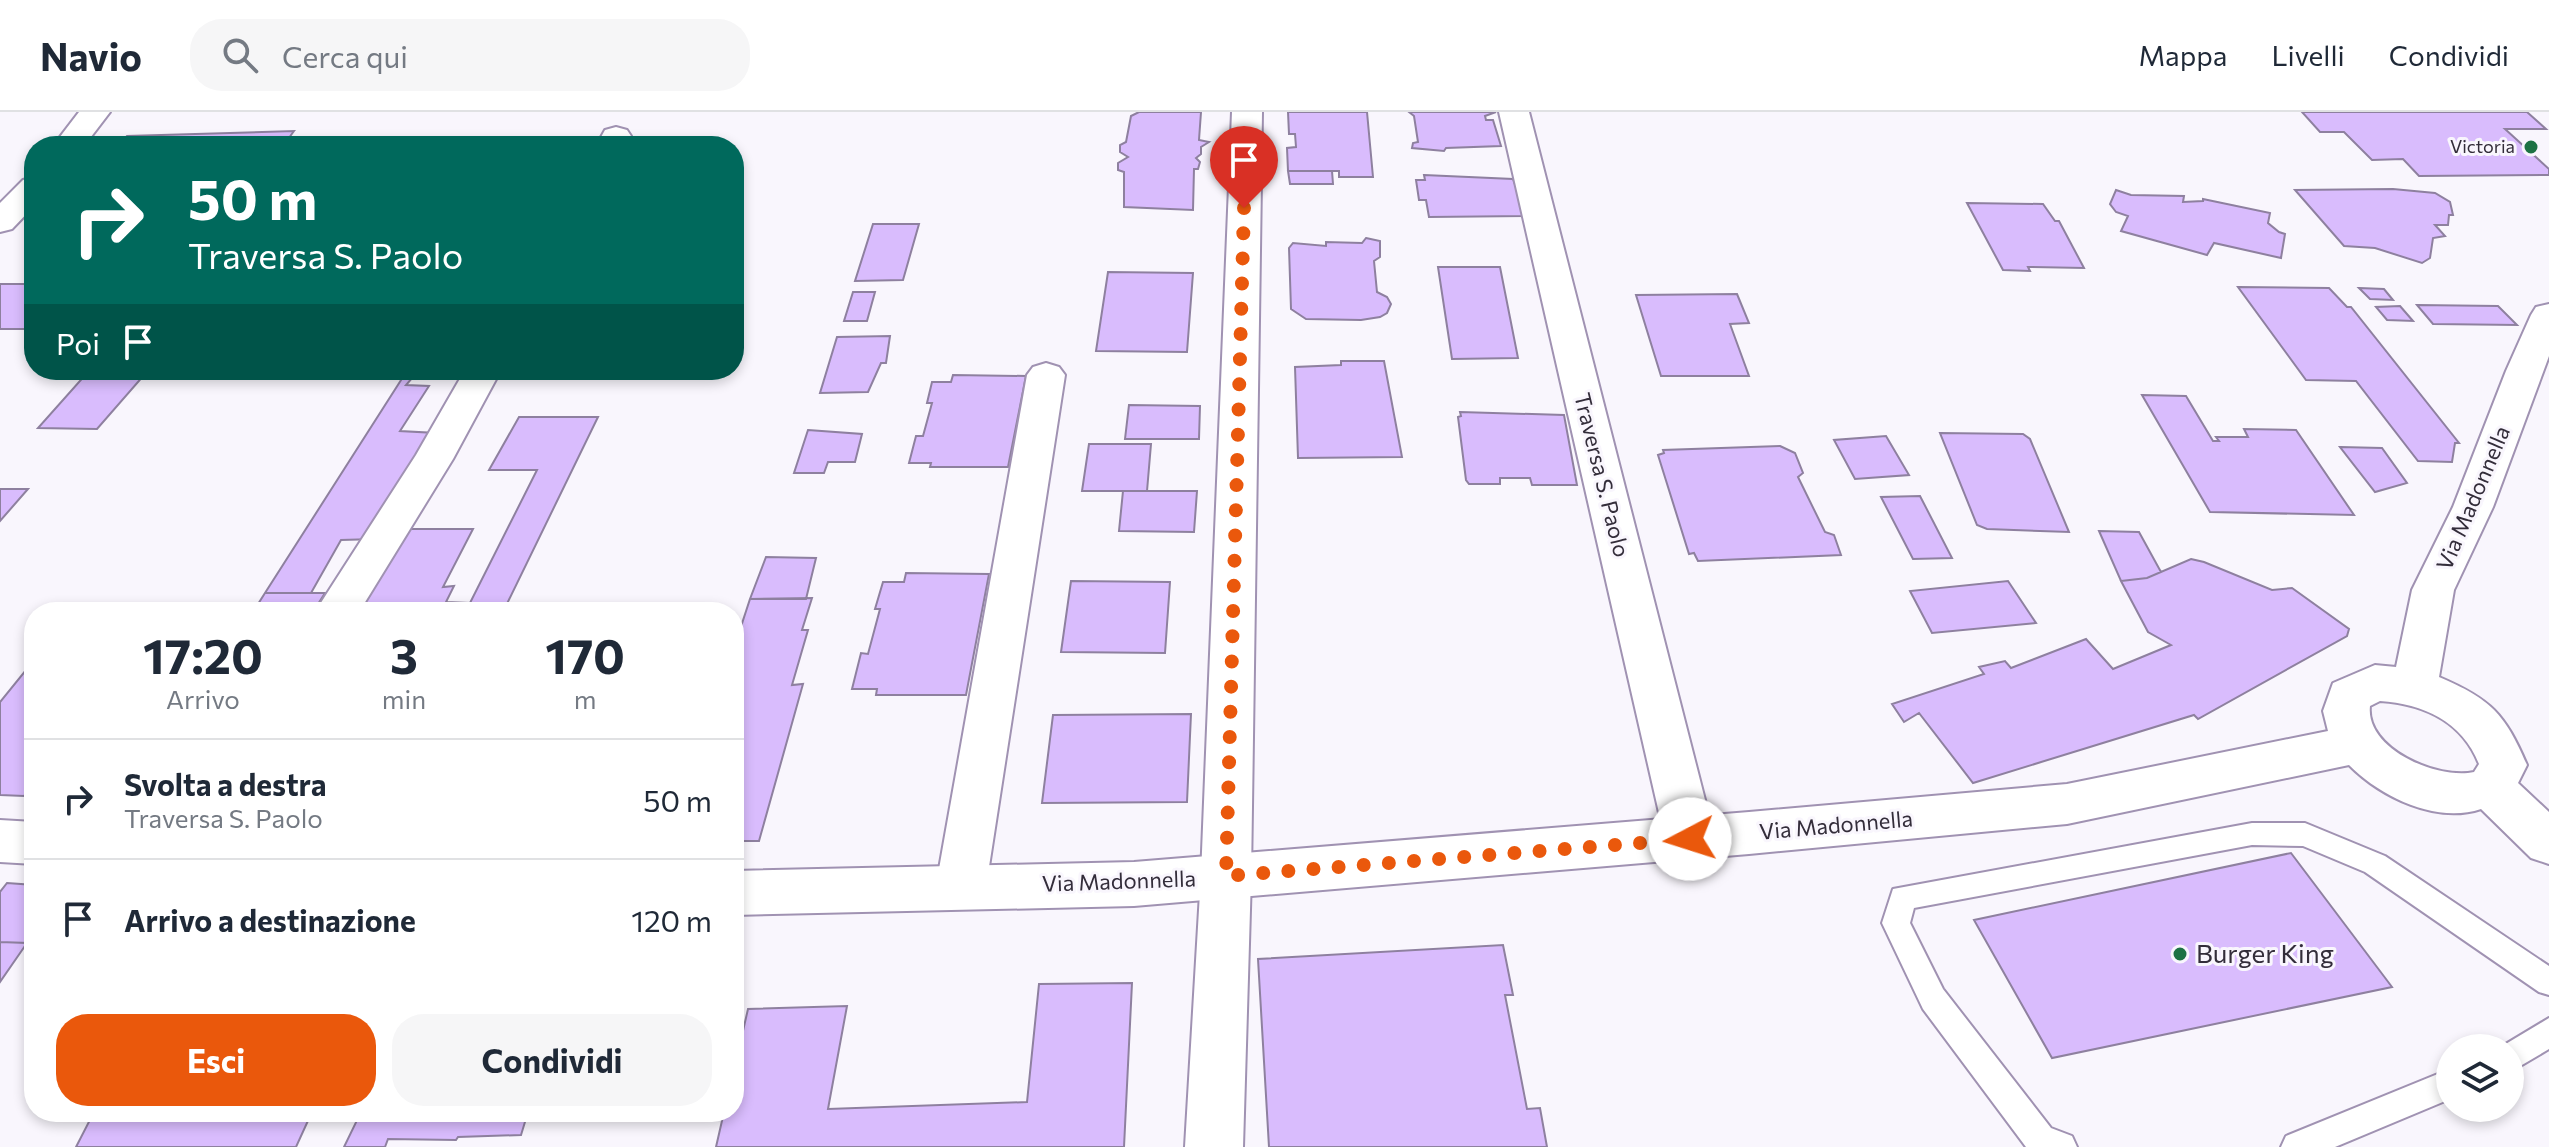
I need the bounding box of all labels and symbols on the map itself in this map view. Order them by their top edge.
pin [1210,126,1278,208]
place label: Victoria [2450,135,2515,157]
marker: Victoria [2522,138,2540,156]
street label: Traversa S. Paolo [1569,390,1636,560]
street label: Via Madonnella [2430,422,2515,574]
position arrow [1648,797,1732,881]
street label: Via Madonnella [1758,804,1914,845]
street label: Via Madonnella [1041,864,1197,897]
place label: Burger King [2196,937,2334,968]
marker: Burger King [2171,945,2189,963]

